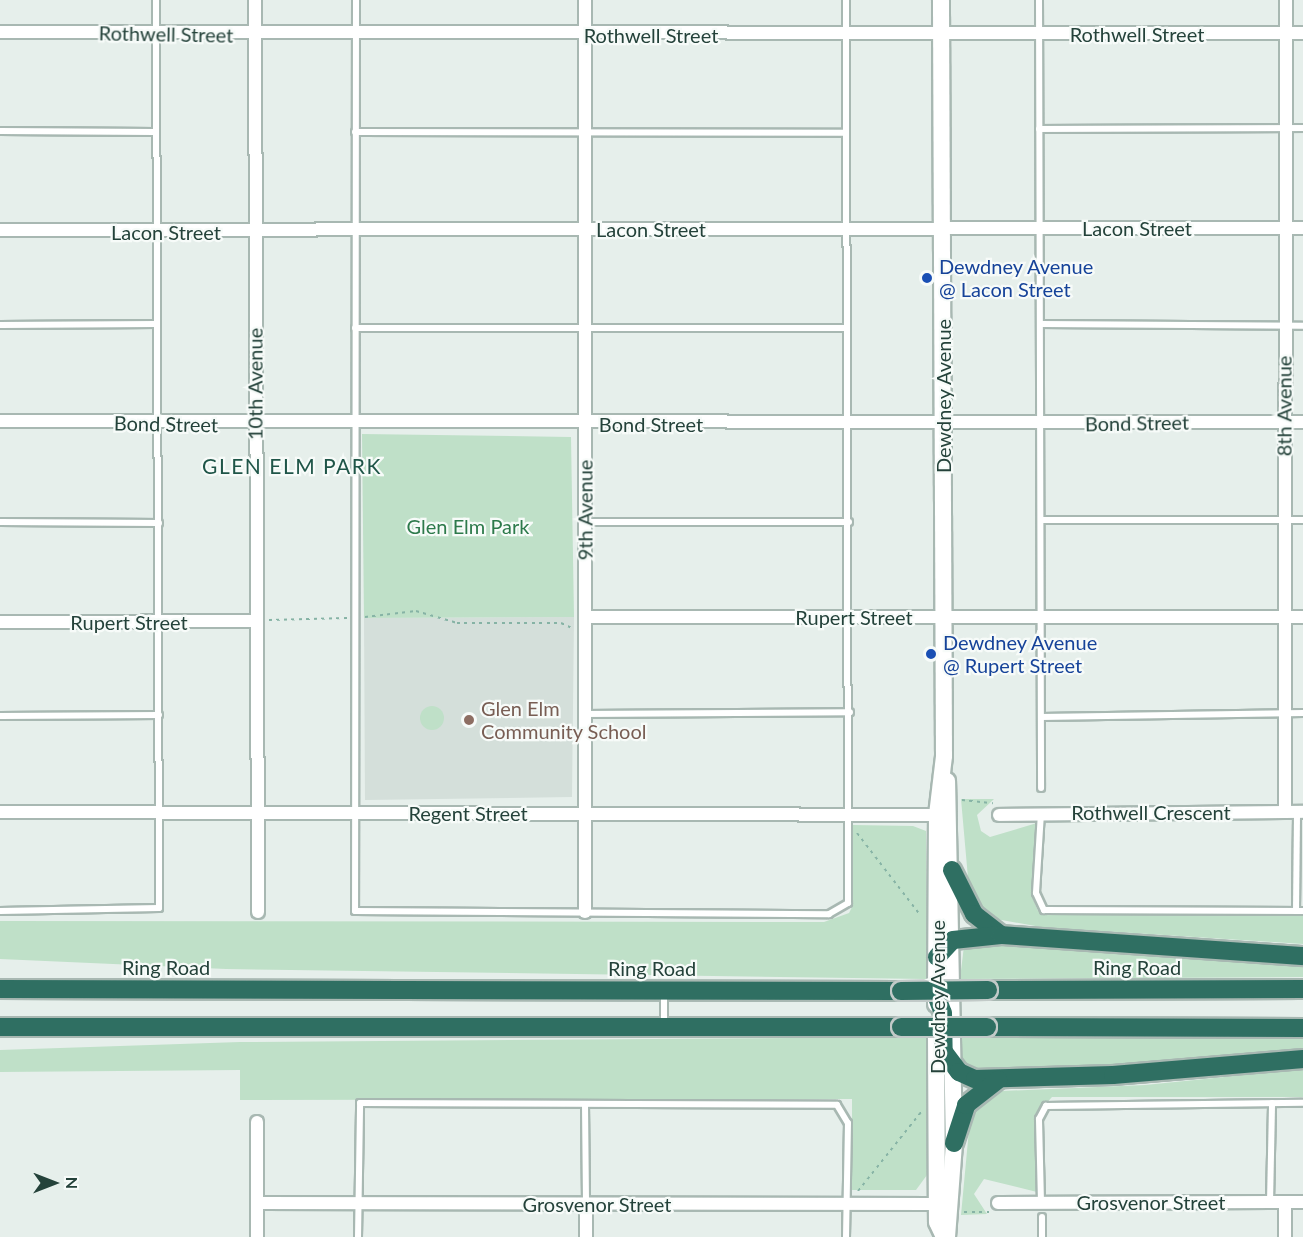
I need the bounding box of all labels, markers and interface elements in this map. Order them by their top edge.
street label: Rothwell Street [98,21,234,47]
street label: Rothwell Street [1070,22,1204,46]
street label: Rothwell Street [584,23,718,47]
street label: Lacon Street [1082,216,1192,240]
street label: Lacon Street [596,217,706,241]
street label: Lacon Street [111,220,221,244]
place label: Dewdney Avenue @ Lacon Street [939,254,1094,301]
marker: Dewdney Avenue @ Lacon Street [920,271,934,285]
street label: Dewdney Avenue [931,318,955,474]
street label: 10th Avenue [243,328,267,440]
street label: 8th Avenue [1272,355,1296,457]
street label: Bond Street [1085,410,1189,436]
street label: Bond Street [114,411,218,437]
street label: Bond Street [599,412,703,436]
district label: GLEN ELM PARK [202,453,382,479]
street label: 9th Avenue [573,459,597,561]
park label: Glen Elm Park [407,514,529,538]
street label: Rupert Street [795,605,913,629]
street label: Rupert Street [70,610,188,634]
place label: Dewdney Avenue @ Rupert Street [943,630,1098,677]
marker: Dewdney Avenue @ Rupert Street [924,647,938,661]
place label: Glen Elm Community School [481,696,647,743]
marker: Glen Elm Community School [462,713,476,727]
street label: Rothwell Crescent [1071,800,1231,824]
street label: Regent Street [408,801,528,825]
street label: Dewdney Avenue [925,919,949,1075]
street label: Ring Road [122,955,210,979]
street label: Ring Road [1093,955,1181,979]
street label: Ring Road [608,956,696,980]
north arrow [24,1153,84,1213]
text: N [63,1177,82,1189]
street label: Grosvenor Street [1076,1190,1226,1214]
street label: Grosvenor Street [522,1192,672,1216]

